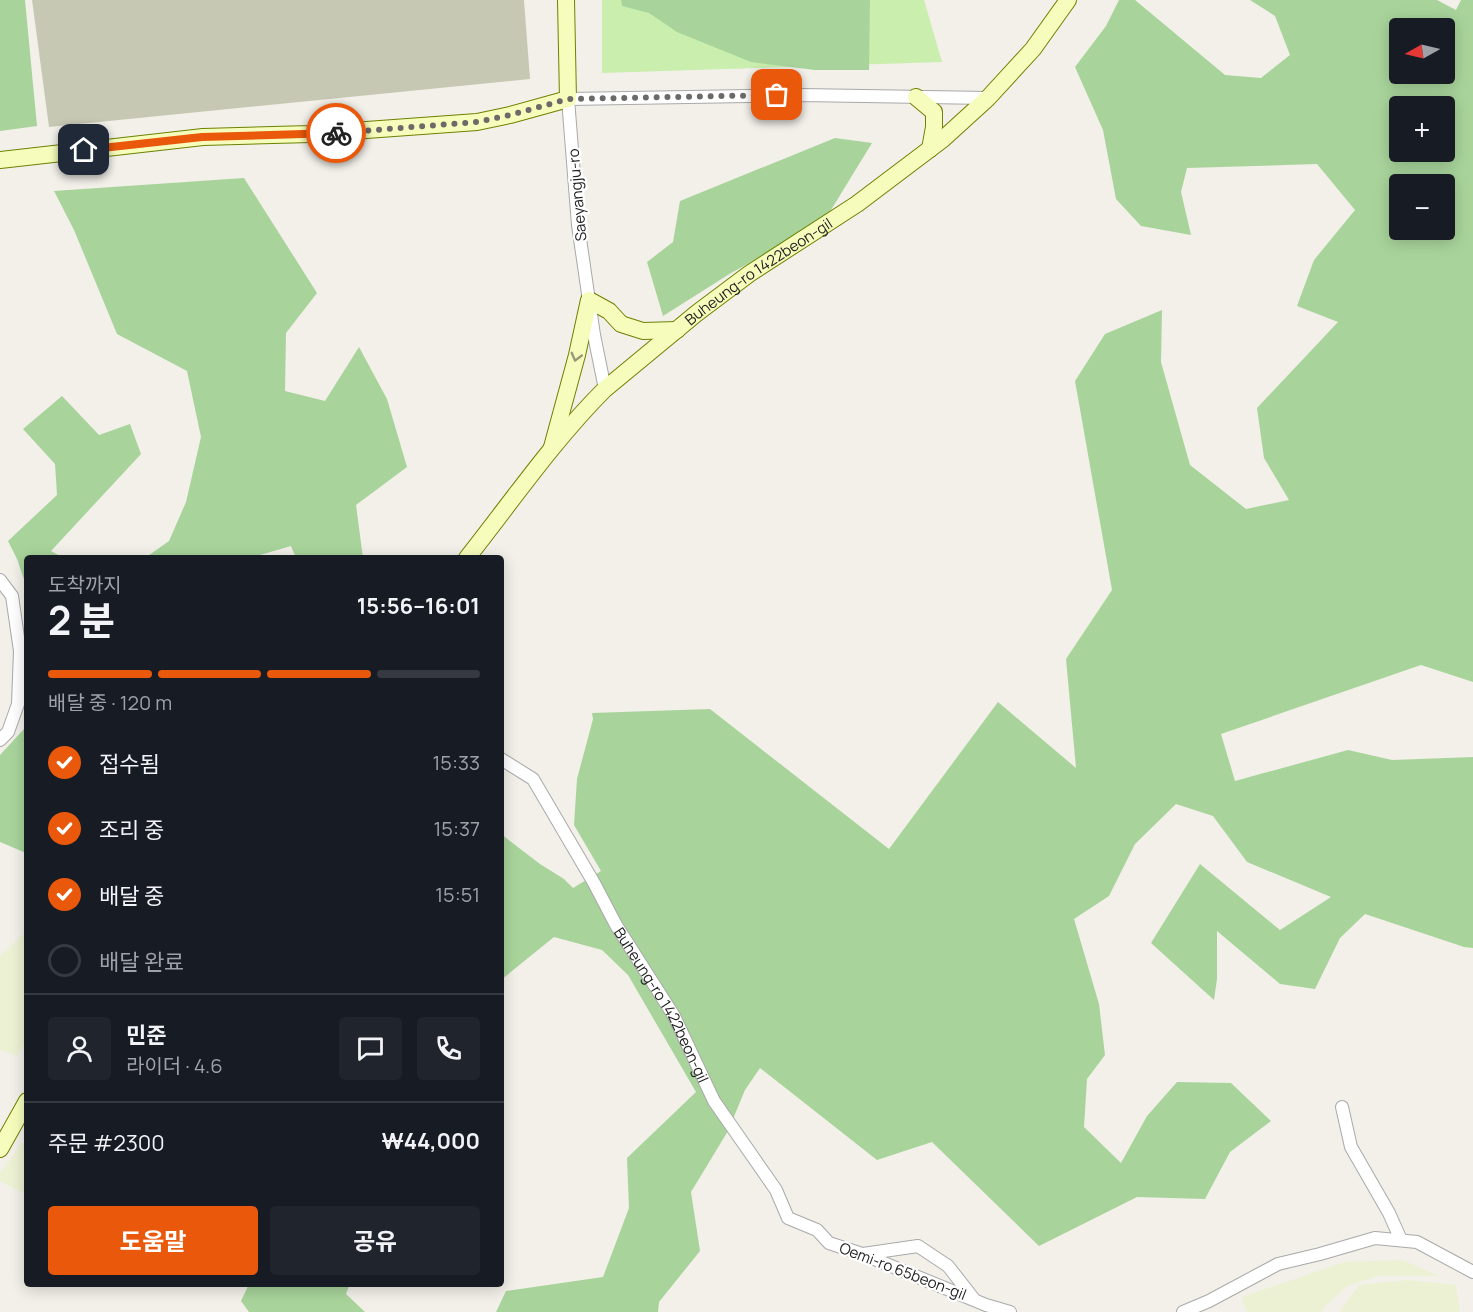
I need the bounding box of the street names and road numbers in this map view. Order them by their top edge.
street label: Saeyangju-ro [562,148,592,242]
street label: Buheung-ro 1422beon-gil [680,212,836,330]
street label: Buheung-ro 1422beon-gil [610,923,714,1086]
street label: Oemi-ro 65beon-gil [836,1237,970,1305]

